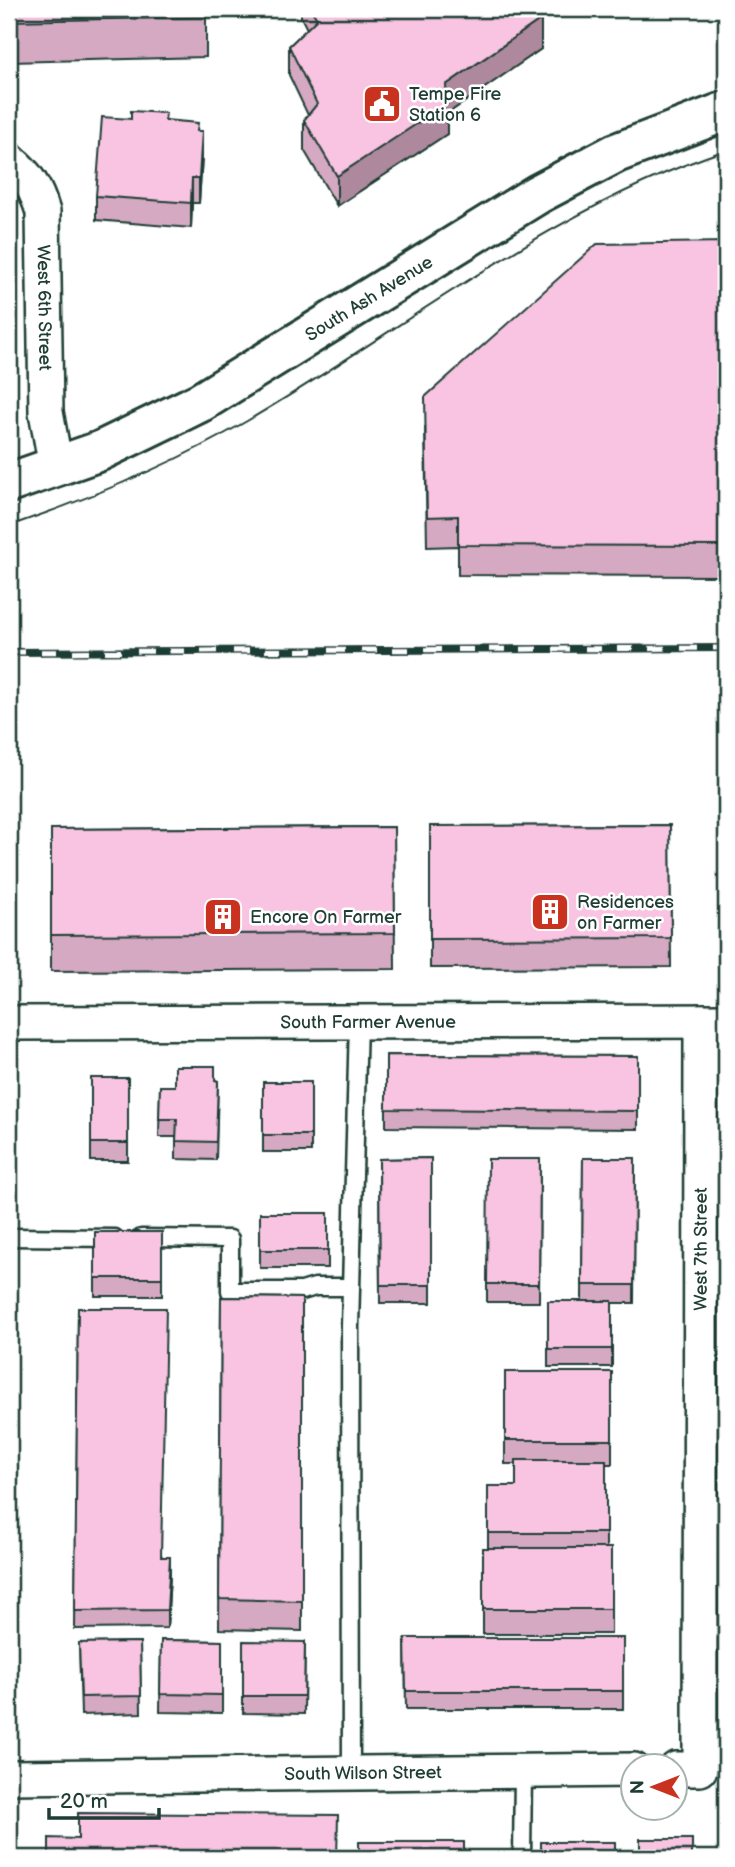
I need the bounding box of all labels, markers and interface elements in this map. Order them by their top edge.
public building icon: Tempe Fire Station 6 [361,83,403,125]
place label: Tempe Fire Station 6 [409,84,502,126]
street label: West 6th Street [33,245,56,371]
street label: South Ash Avenue [301,251,437,346]
building icon: Residences on Farmer [529,891,571,933]
place label: Residences on Farmer [577,892,674,934]
building icon: Encore On Farmer [202,896,244,938]
place label: Encore On Farmer [250,907,402,928]
street label: South Farmer Avenue [280,1011,456,1033]
street label: West 7th Street [690,1187,711,1311]
north arrow [620,1752,690,1822]
street label: South Wilson Street [284,1762,442,1784]
scale bar [49,1776,159,1820]
text: N [627,1780,650,1794]
text: 20 m [60,1789,108,1814]

